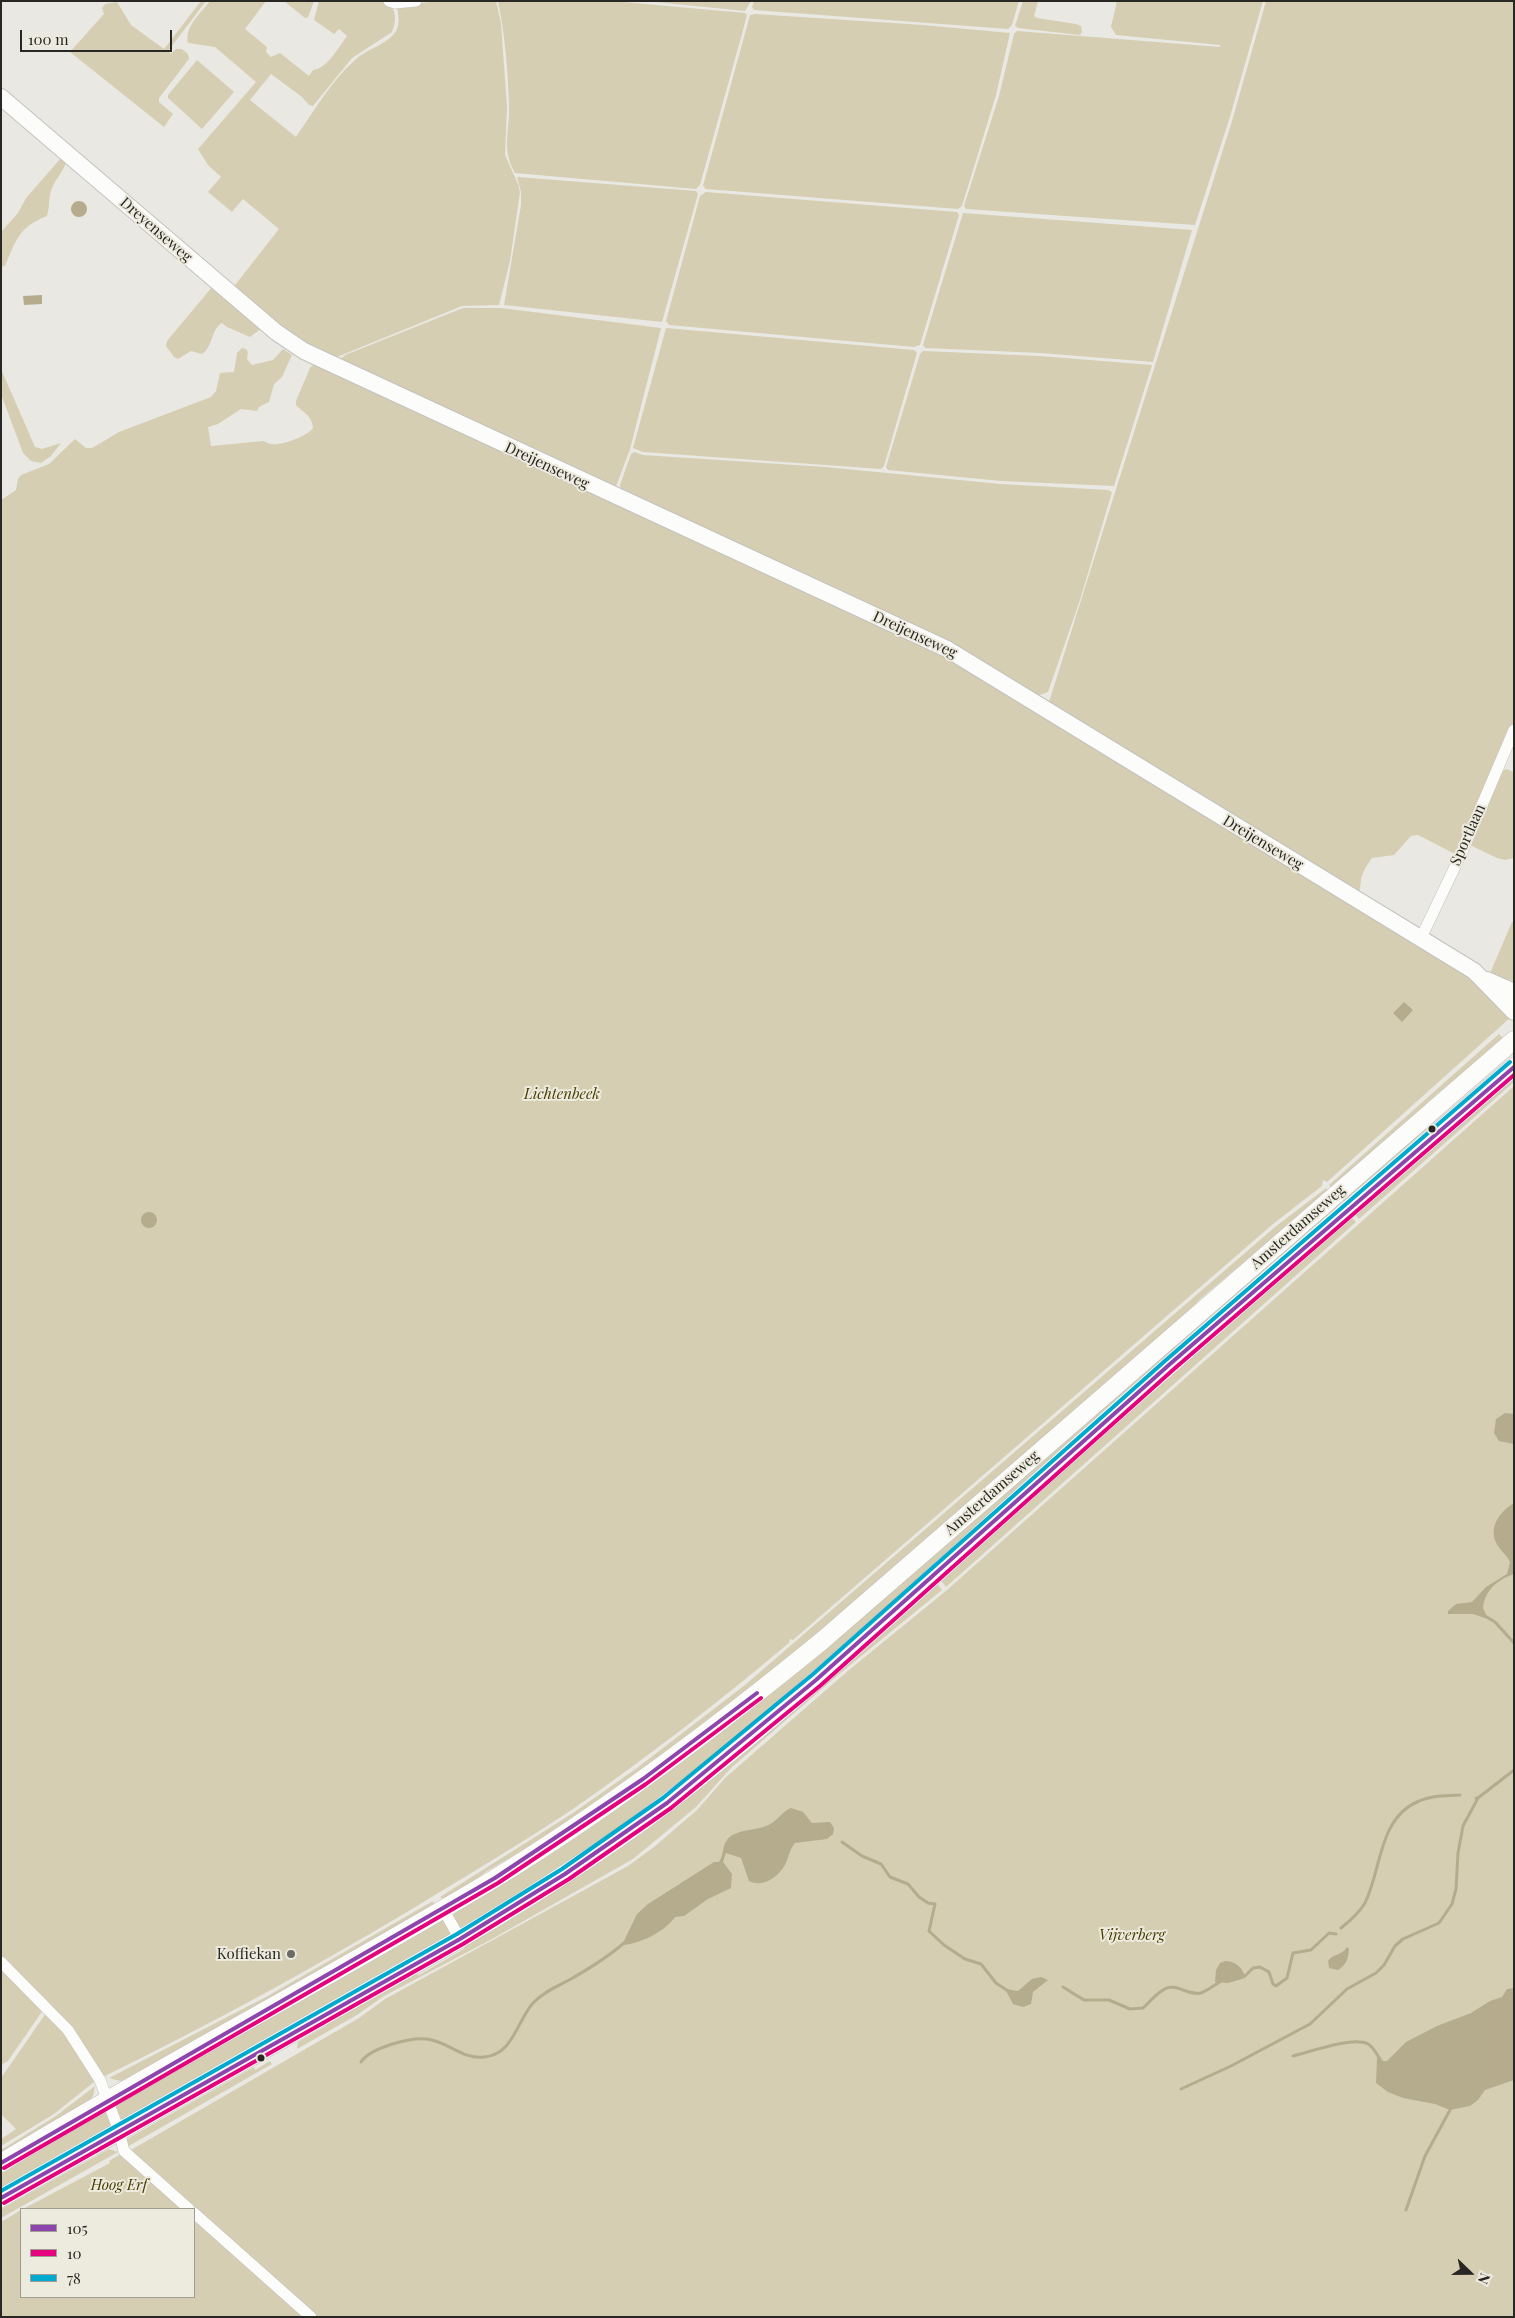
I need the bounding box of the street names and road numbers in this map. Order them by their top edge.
street label: Dreyenseweg [116,194,196,266]
street label: Dreijenseweg [502,439,592,493]
street label: Dreijenseweg [870,608,960,662]
street label: Sportlaan [1447,802,1489,868]
street label: Dreijenseweg [1219,812,1307,874]
street label: Amsterdamseweg [1247,1181,1349,1273]
street label: Amsterdamseweg [941,1447,1043,1539]

